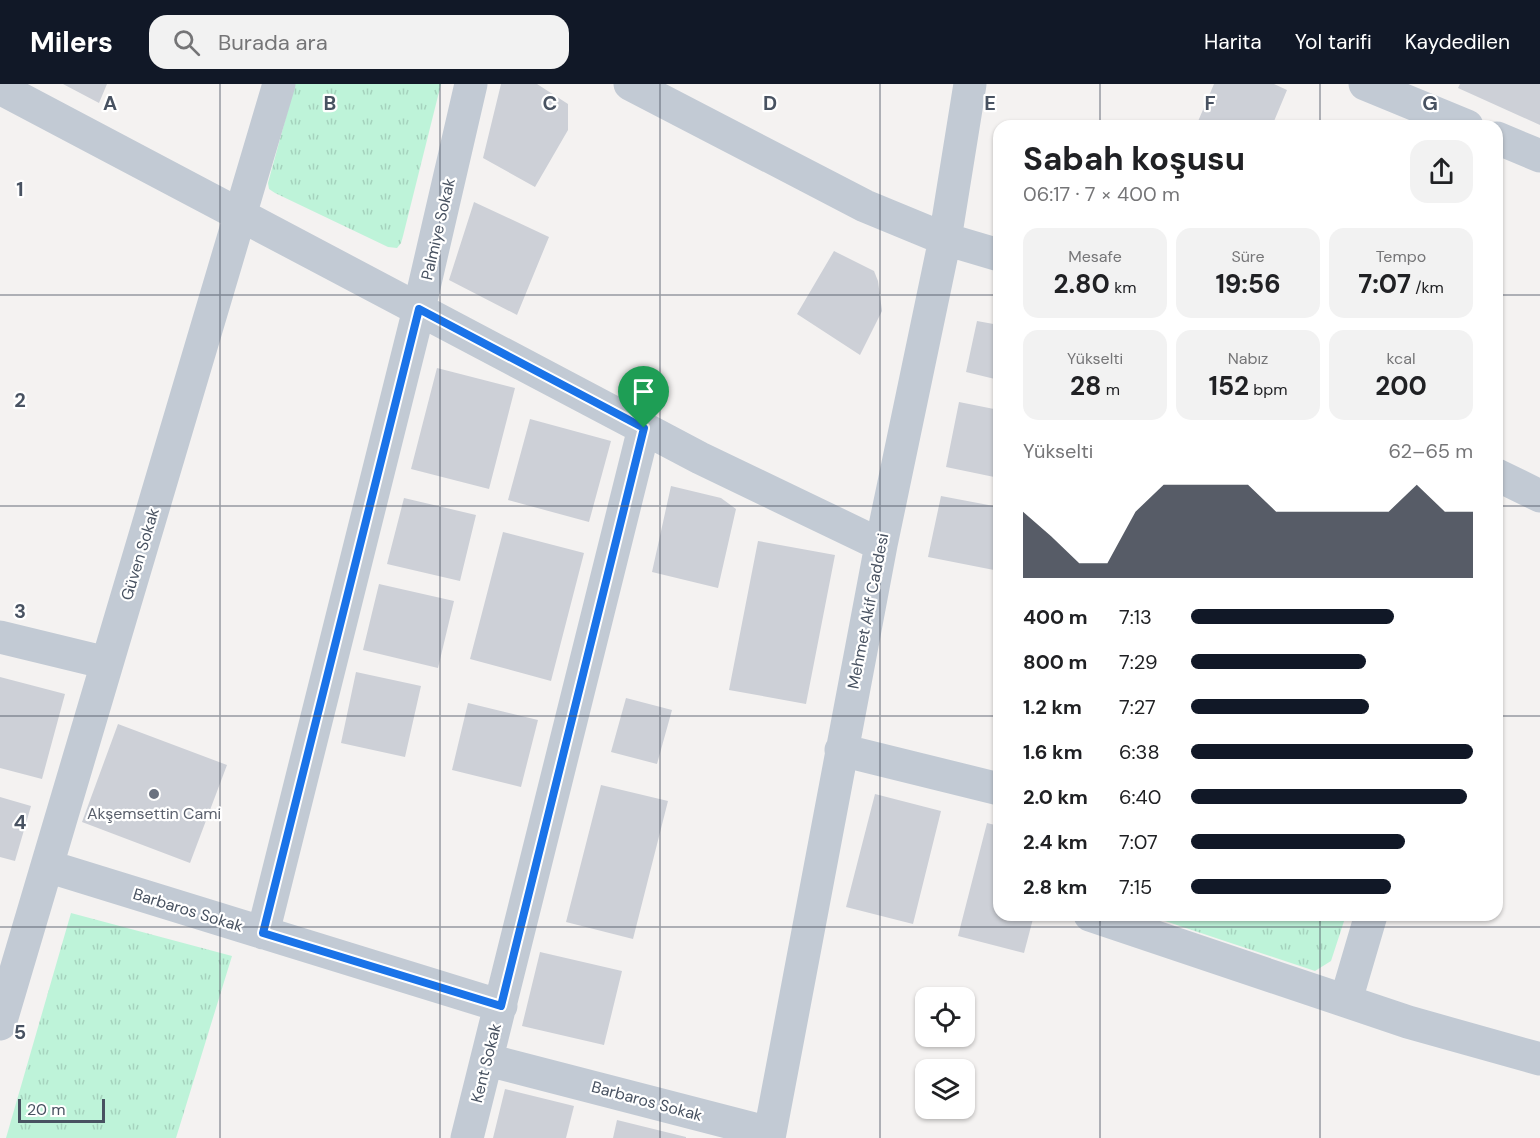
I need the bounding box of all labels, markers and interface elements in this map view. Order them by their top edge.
search box [149,15,569,69]
text: Milers [30,24,113,61]
icon: search [170,26,203,59]
text: Burada ara [218,28,328,57]
text: Harita [1204,28,1262,56]
text: Yol tarifi [1295,28,1372,56]
text: Kaydedilen [1405,28,1510,56]
text: A [103,90,117,116]
text: B [324,90,336,116]
text: C [543,90,557,116]
text: D [763,90,777,116]
text: E [984,90,996,116]
text: F [1204,90,1216,116]
text: G [1422,90,1438,116]
text: Sabah koşusu [1023,137,1245,180]
button: share [1410,140,1473,203]
text: 1 [16,176,24,202]
street label: Palmiye Sokak [416,176,460,282]
text: 06:17 · 7 × 400 m [1023,181,1180,207]
text: Mesafe [1068,246,1122,267]
text: Süre [1231,246,1265,267]
text: Tempo [1376,246,1426,267]
text: 2.80 [1054,267,1110,301]
text: 19:56 [1215,267,1281,301]
text: 7:07 [1358,267,1411,301]
text: km [1110,277,1136,298]
text: /km [1411,277,1444,298]
text: Yükselti [1067,348,1123,369]
text: Nabız [1228,348,1268,369]
text: kcal [1387,348,1415,369]
pin [618,366,669,428]
text: 28 [1070,369,1101,403]
text: 152 [1208,369,1249,403]
text: 200 [1375,369,1427,403]
icon: arrive [627,375,660,408]
text: m [1101,379,1120,400]
text: bpm [1249,379,1288,400]
text: 2 [14,387,26,413]
text: Yükselti [1023,438,1093,464]
text: 62–65 m [1389,438,1473,464]
street label: Güven Sokak [116,505,164,603]
street label: Mehmet Akif Caddesi [843,531,893,691]
text: 3 [14,598,26,624]
text: 400 m [1023,604,1088,630]
text: 7:13 [1119,604,1152,630]
text: 800 m [1023,649,1087,675]
text: 7:29 [1119,649,1158,675]
text: 1.2 km [1023,694,1082,720]
text: 7:27 [1119,694,1156,720]
text: 1.6 km [1023,739,1082,765]
text: 6:38 [1119,739,1160,765]
text: 2.0 km [1023,784,1088,810]
text: 6:40 [1119,784,1161,810]
marker: Akşemsettin Cami [147,787,161,801]
place label: Akşemsettin Cami [87,803,221,824]
text: 4 [14,809,27,835]
text: 2.4 km [1023,829,1088,855]
text: 7:07 [1119,829,1158,855]
text: 2.8 km [1023,874,1087,900]
text: 7:15 [1119,874,1152,900]
street label: Barbaros Sokak [130,883,246,937]
map controls [915,987,975,1119]
button: locate [915,987,975,1047]
text: 5 [14,1019,26,1045]
street label: Kent Sokak [466,1021,506,1105]
button: layers [915,1059,975,1119]
street label: Barbaros Sokak [589,1076,705,1126]
scale bar [18,1096,105,1124]
text: 20 m [27,1099,66,1120]

